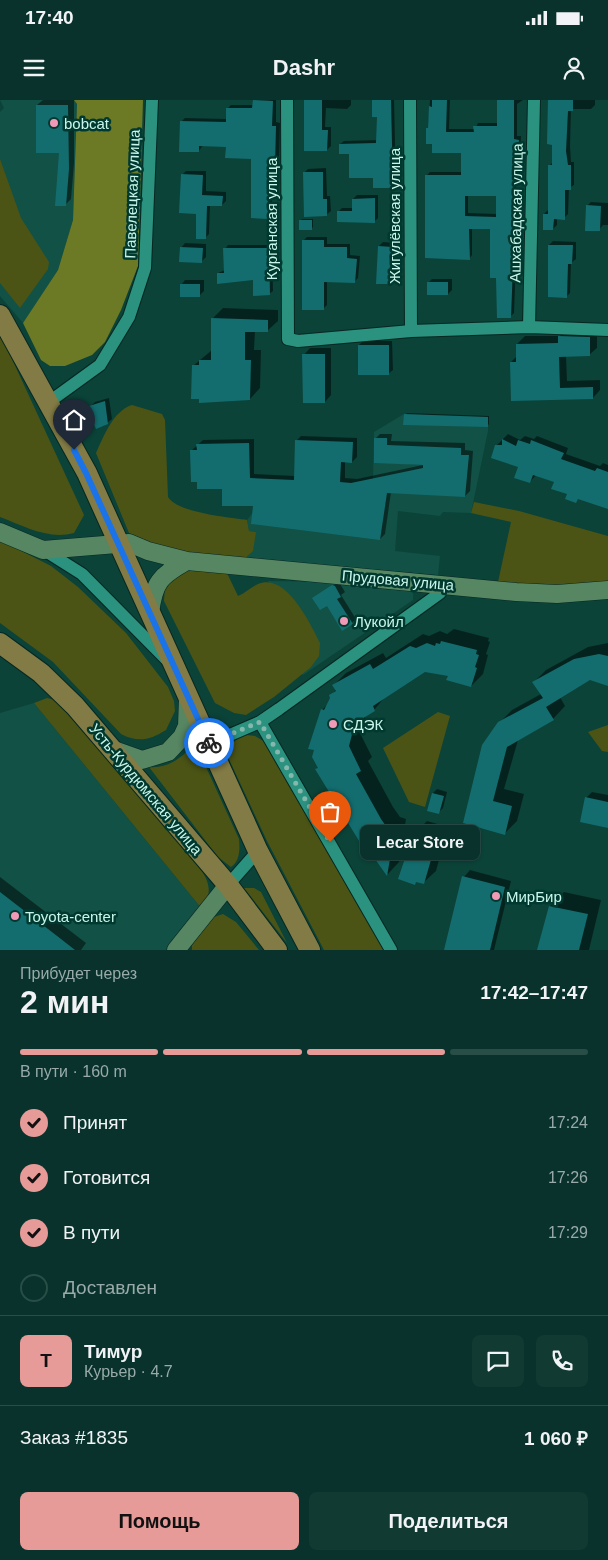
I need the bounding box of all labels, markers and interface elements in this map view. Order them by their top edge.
text: 17:40 [25,7,74,28]
icon: menu [20,54,48,82]
icon: person [560,54,588,82]
text: Dashr [273,55,335,80]
place label: bobcat [64,115,110,132]
marker: bobcat [48,117,60,129]
street label: Павелецкая улица [121,128,143,259]
street label: Ашхабадская улица [506,143,526,283]
street label: Жигулёвская улица [386,147,403,284]
street label: Курганская улица [263,157,280,280]
pin [53,399,95,450]
icon: home [60,406,88,434]
street label: Прудовая улица [341,567,456,593]
place label: Лукойл [354,613,404,630]
marker: Лукойл [338,615,350,627]
place label: СДЭК [343,716,383,733]
courier [184,718,234,768]
marker: СДЭК [327,718,339,730]
street label: Усть-Курдюмская улица [86,720,206,859]
icon: bike [195,729,223,757]
pin [309,791,351,842]
icon: bag [316,798,344,826]
callout: Lecar Store [360,824,480,860]
text: Lecar Store [376,834,464,851]
place label: МирБир [506,888,562,905]
marker: МирБир [490,890,502,902]
place label: Toyota-center [25,908,116,925]
marker: Toyota-center [9,910,21,922]
text: Прибудет через [20,965,137,982]
text: 17:42–17:47 [480,982,588,1003]
text: 2 мин [20,984,109,1020]
text: В пути · 160 m [20,1063,127,1080]
icon: check [20,1109,48,1137]
text: Принят [63,1112,127,1133]
text: 17:24 [548,1114,588,1131]
icon: check [20,1164,48,1192]
text: Готовится [63,1167,150,1188]
text: 17:26 [548,1169,588,1186]
icon: check [20,1219,48,1247]
text: В пути [63,1222,120,1243]
text: 17:29 [548,1224,588,1241]
text: Доставлен [63,1277,157,1298]
button: chat [472,1335,524,1387]
button: phone [536,1335,588,1387]
text: Тимур [84,1341,142,1362]
text: Т [40,1350,52,1371]
text: Курьер · 4.7 [84,1363,173,1380]
text: Заказ #1835 [20,1427,128,1448]
text: 1 060 ₽ [524,1428,588,1449]
button: Помощь [20,1492,299,1550]
button: Поделиться [309,1492,588,1550]

